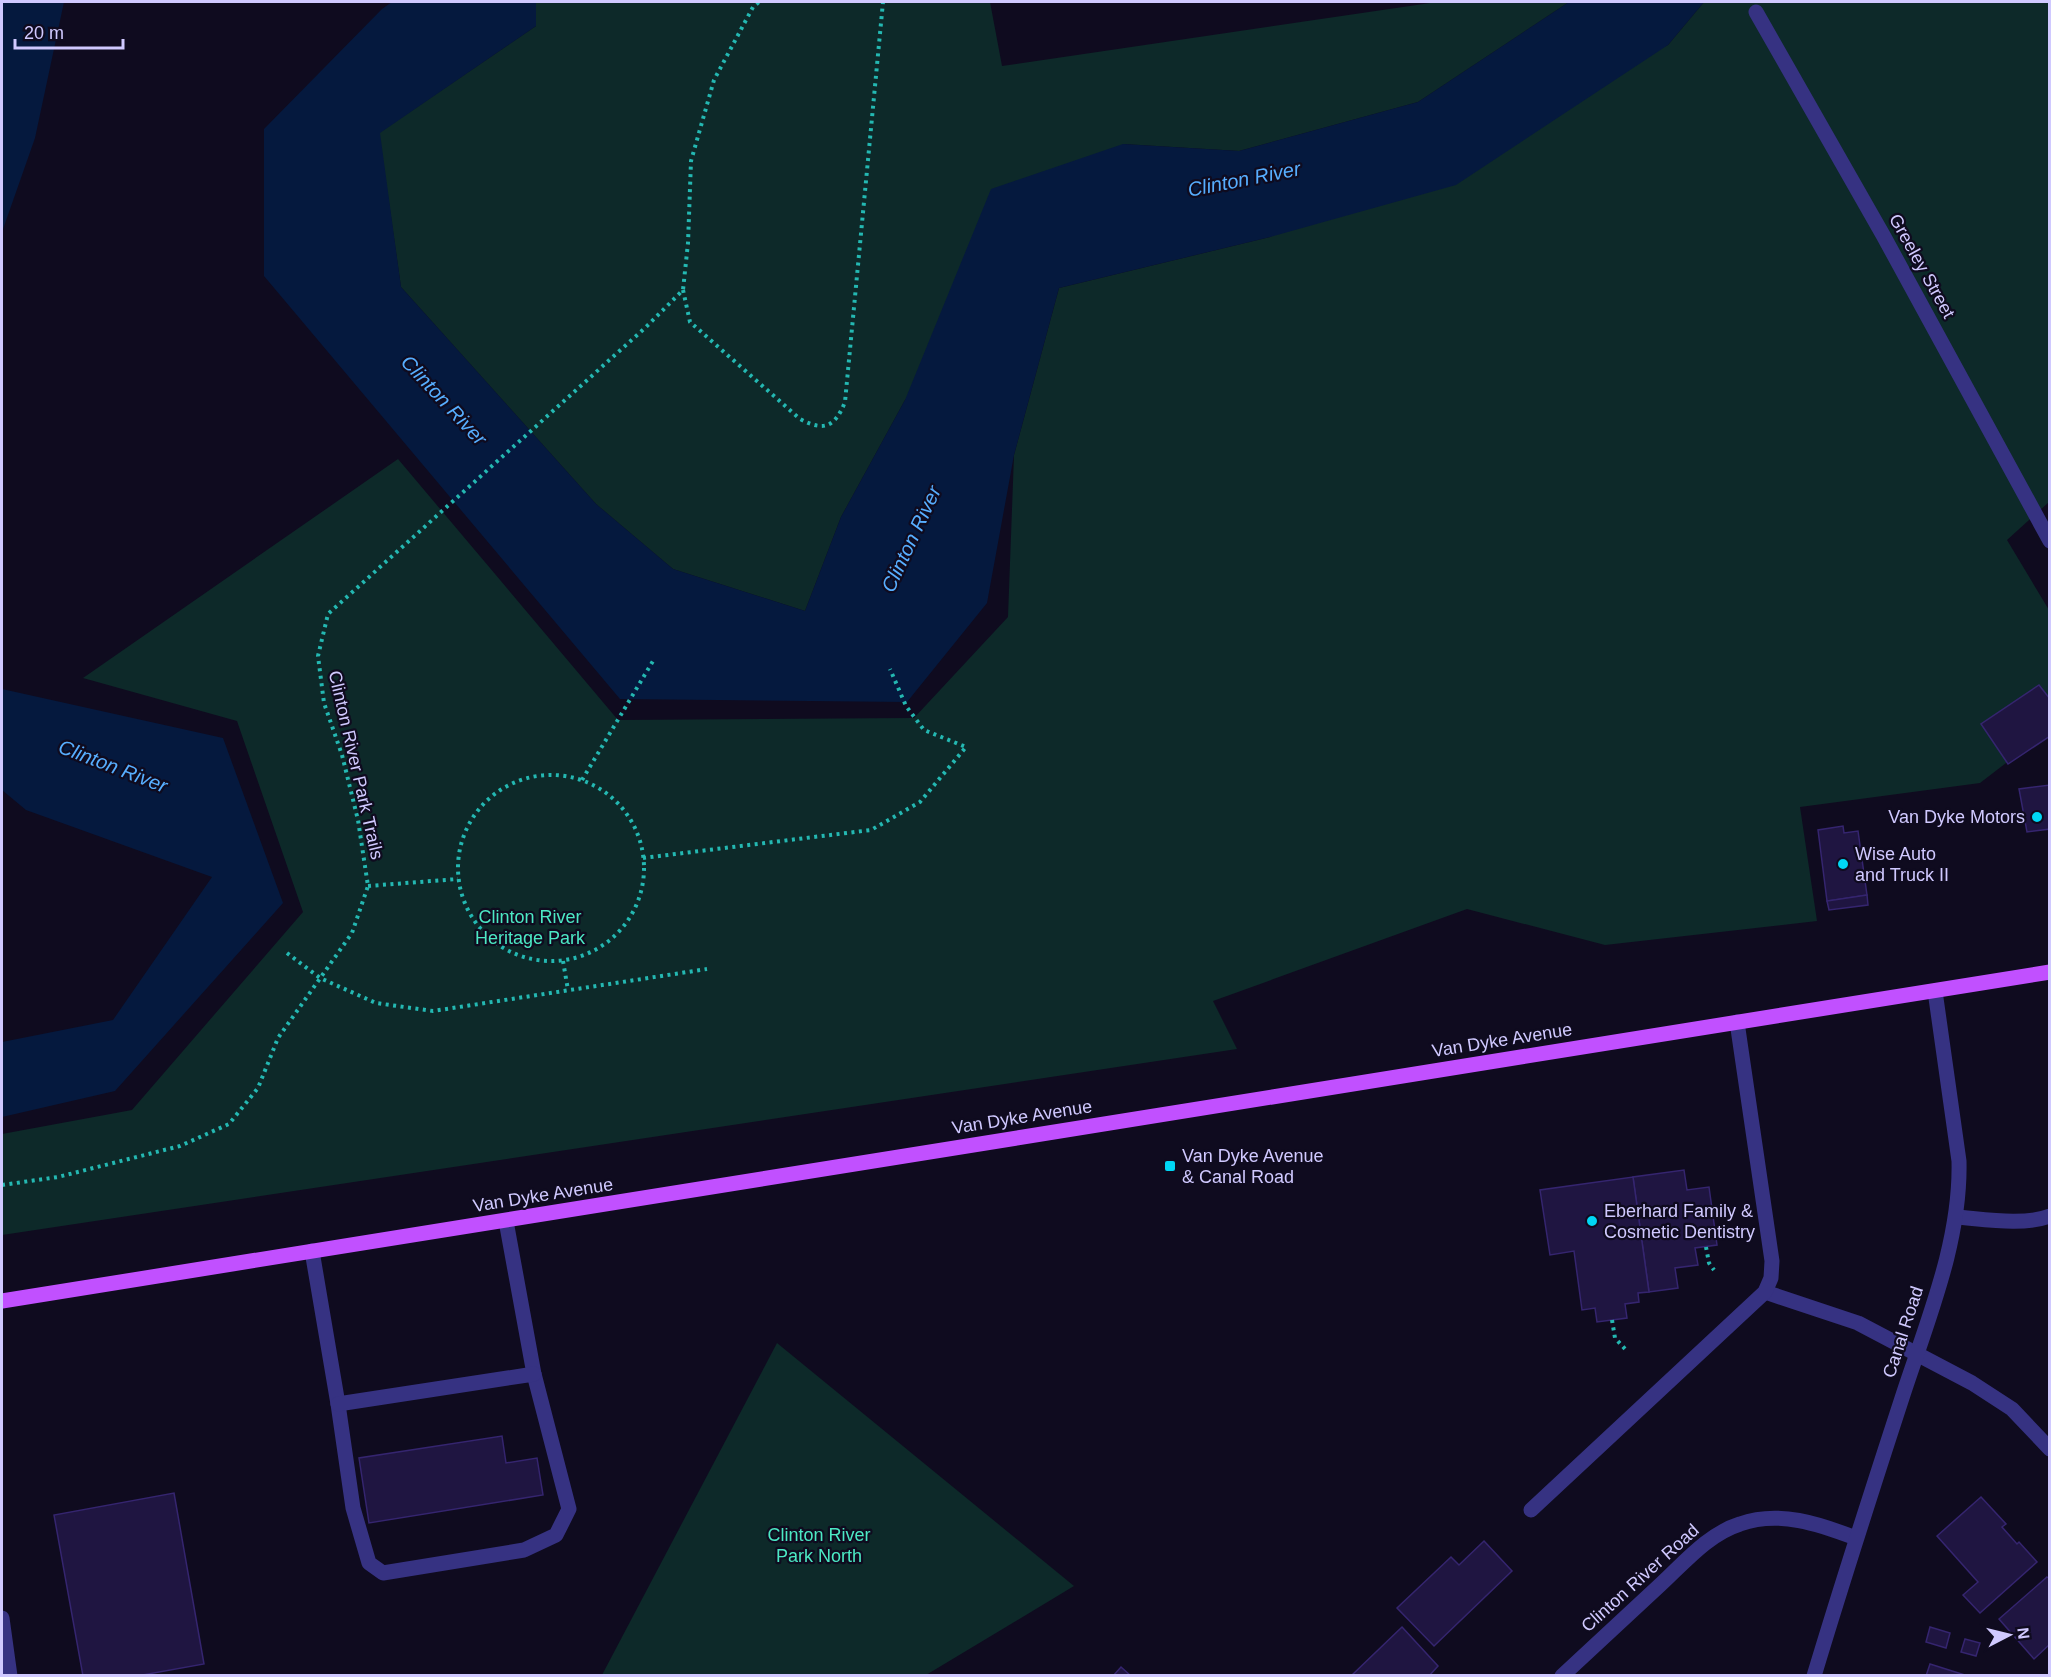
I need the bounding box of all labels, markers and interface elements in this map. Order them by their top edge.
scale bar [15,12,123,50]
text: 20 m [24,23,64,43]
water label: Clinton River [1186,157,1304,201]
street label: Greeley Street [1885,210,1959,322]
water label: Clinton River [397,351,492,450]
water label: Clinton River [877,481,946,596]
street label: Clinton River Park Trails [325,669,387,861]
water label: Clinton River [56,735,172,797]
place label: Van Dyke Motors [1888,807,2025,827]
marker: Van Dyke Motors [2030,810,2044,824]
place label: Wise Auto and Truck II [1855,844,1949,885]
marker: Wise Auto and Truck II [1836,857,1850,871]
park label: Clinton River Heritage Park [475,907,586,948]
street label: Van Dyke Avenue [1431,1019,1573,1061]
street label: Van Dyke Avenue [951,1096,1093,1138]
place label: Van Dyke Avenue & Canal Road [1182,1146,1323,1187]
marker: Van Dyke Avenue & Canal Road [1163,1159,1177,1173]
street label: Van Dyke Avenue [472,1174,614,1216]
place label: Eberhard Family & Cosmetic Dentistry [1604,1201,1755,1242]
marker: Eberhard Family & Cosmetic Dentistry [1585,1214,1599,1228]
street label: Canal Road [1879,1284,1927,1380]
street label: Clinton River Road [1577,1520,1703,1636]
park label: Clinton River Park North [767,1525,871,1566]
north arrow [1979,1605,2039,1665]
text: N [2014,1626,2033,1640]

